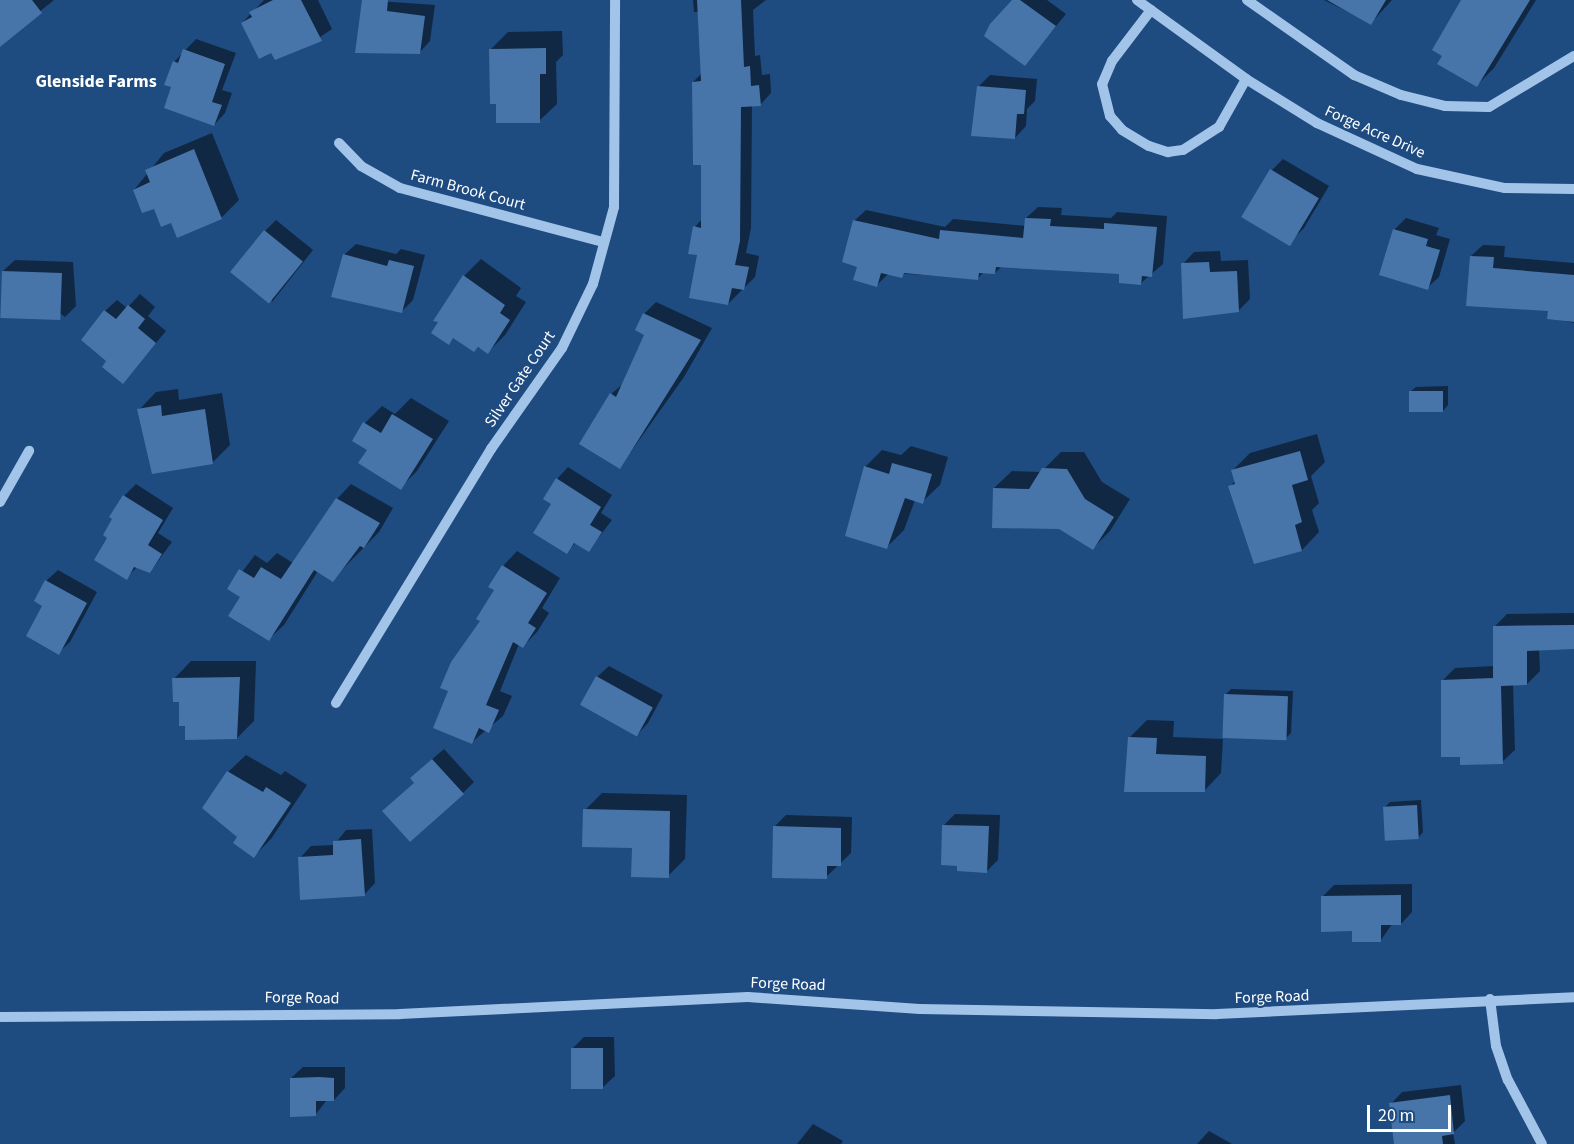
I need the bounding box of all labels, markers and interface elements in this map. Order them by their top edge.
district label: Glenside Farms [35,71,157,93]
street label: Forge Acre Drive [1322,101,1428,163]
street label: Farm Brook Court [408,165,528,215]
street label: Silver Gate Court [481,327,559,431]
street label: Forge Road [750,973,826,995]
street label: Forge Road [1234,986,1310,1008]
street label: Forge Road [264,988,340,1008]
scale bar [1370,1093,1454,1131]
text: 20 m [1378,1103,1414,1128]

